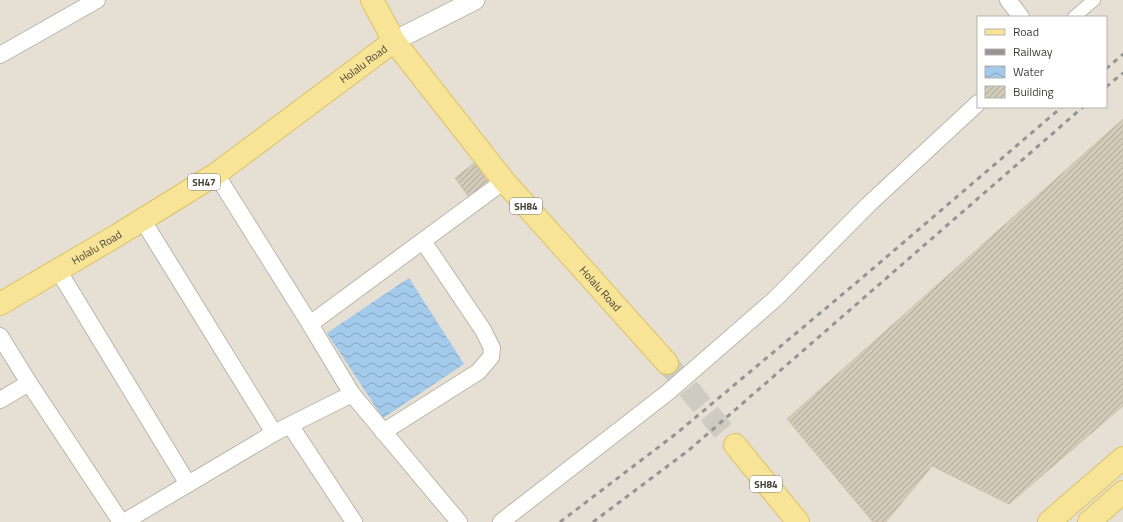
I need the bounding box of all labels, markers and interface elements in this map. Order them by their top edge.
legend [977,16,1107,108]
text: Road [1013,22,1039,41]
street label: Holalu Road [336,41,391,87]
text: Railway [1013,42,1053,61]
text: Water [1013,62,1044,81]
text: Building [1013,82,1054,101]
road number: SH47 [188,174,220,190]
road number: SH84 [510,198,542,214]
street label: Holalu Road [68,226,125,268]
street label: Holalu Road [576,262,625,315]
road number: SH84 [750,476,782,492]

